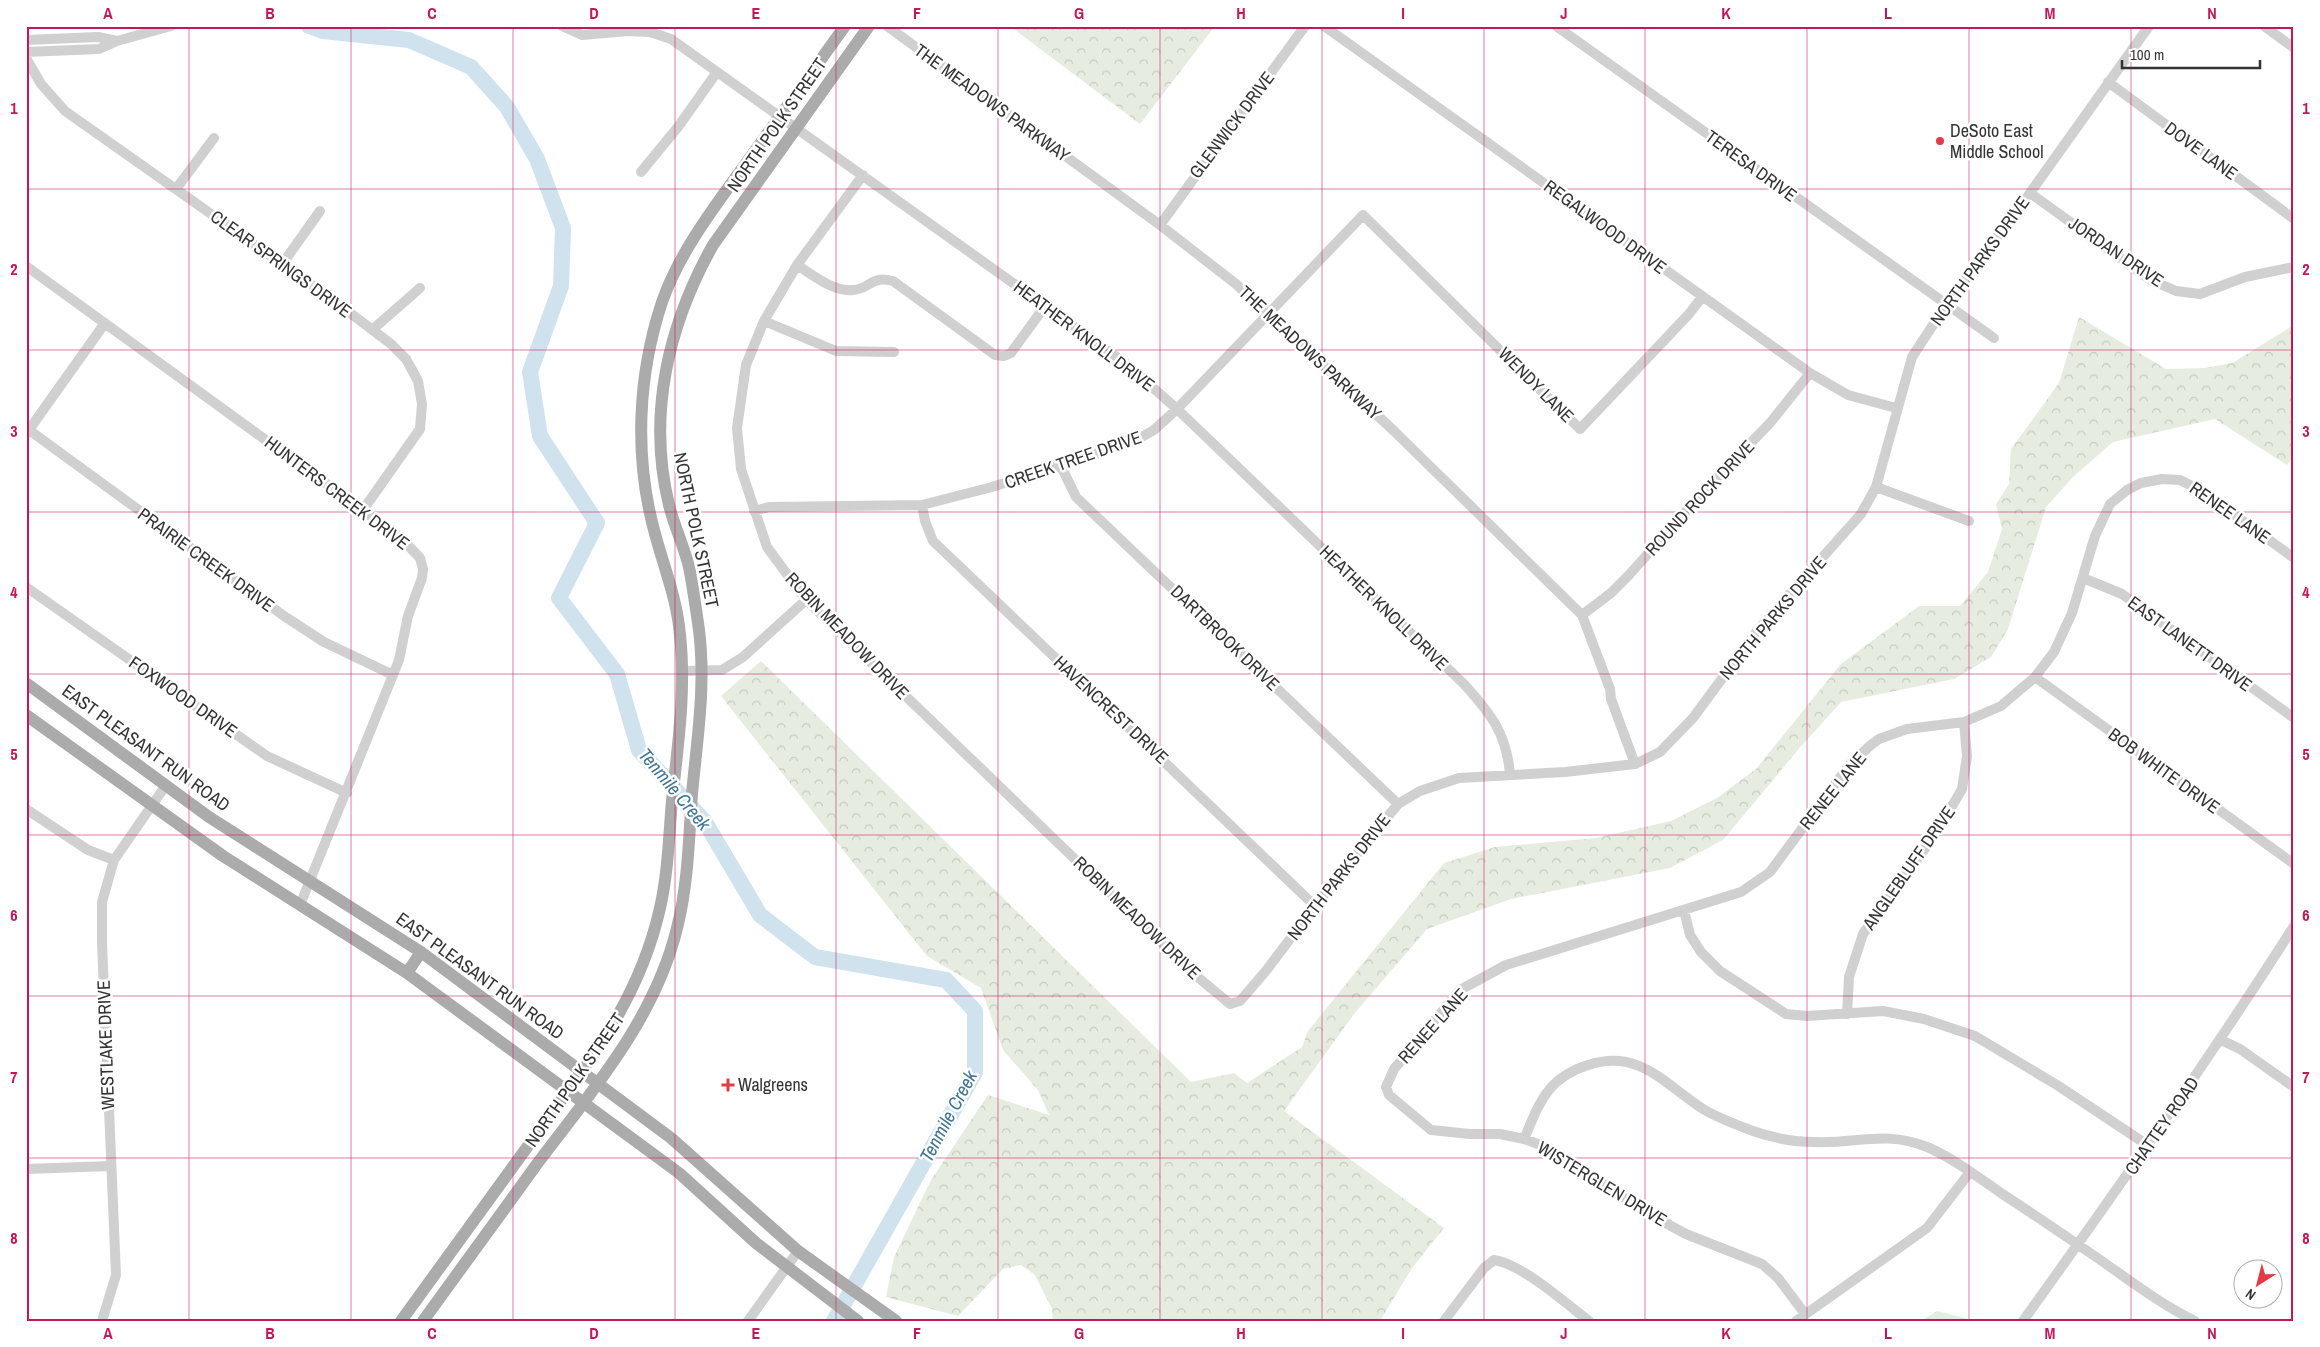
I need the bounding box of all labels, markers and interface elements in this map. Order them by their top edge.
text: A [103,2,113,24]
text: B [265,2,275,24]
text: C [427,2,437,24]
text: D [589,2,599,24]
text: E [752,2,761,24]
text: F [913,2,921,24]
text: G [1074,2,1084,24]
text: H [1236,2,1246,24]
text: I [1401,2,1405,24]
text: J [1560,2,1568,24]
text: K [1721,2,1731,24]
text: L [1884,2,1892,24]
text: M [2045,2,2056,24]
text: N [2207,2,2217,24]
street label: THE MEADOWS PARKWAY [909,38,1075,168]
scale bar [2122,38,2260,70]
text: 100 m [2130,44,2164,65]
street label: NORTH POLK STREET [721,53,832,197]
street label: GLENWICK DRIVE [1183,66,1280,183]
text: 1 [10,97,18,119]
text: 1 [2302,97,2310,119]
street label: DOVE LANE [2160,116,2243,186]
place label: DeSoto East Middle School [1950,118,2044,164]
street label: TERESA DRIVE [1700,124,1802,207]
marker: DeSoto East Middle School [1934,135,1946,147]
street label: REGALWOOD DRIVE [1539,174,1672,280]
street label: NORTH PARKS DRIVE [1924,191,2035,331]
street label: CLEAR SPRINGS DRIVE [206,204,357,323]
street label: JORDAN DRIVE [2064,210,2169,293]
text: 2 [10,258,18,280]
text: 2 [2302,258,2310,280]
street label: HEATHER KNOLL DRIVE [1009,274,1160,397]
street label: THE MEADOWS PARKWAY [1234,280,1387,426]
street label: WENDY LANE [1493,341,1580,428]
text: 3 [10,420,18,442]
text: 3 [2302,420,2310,442]
street label: CREEK TREE DRIVE [1001,424,1145,495]
street label: HUNTERS CREEK DRIVE [260,430,415,555]
street label: ROUND ROCK DRIVE [1639,434,1760,561]
street label: NORTH POLK STREET [668,450,725,610]
street label: RENEE LANE [2185,476,2276,550]
street label: PRAIRIE CREEK DRIVE [133,502,280,618]
street label: HEATHER KNOLL DRIVE [1314,539,1454,676]
street label: NORTH PARKS DRIVE [1713,550,1832,685]
street label: ROBIN MEADOW DRIVE [780,566,915,705]
street label: DARTBROOK DRIVE [1165,579,1285,696]
text: 4 [10,581,18,603]
text: 4 [2302,581,2310,603]
street label: EAST LANETT DRIVE [2123,590,2257,697]
street label: FOXWOOD DRIVE [124,650,243,743]
street label: HAVENCREST DRIVE [1048,650,1174,770]
street label: EAST PLEASANT RUN ROAD [57,678,235,817]
street label: BOB WHITE DRIVE [2104,722,2225,820]
water label: Tenmile Creek [633,742,718,837]
text: 5 [10,743,18,765]
text: 5 [2302,743,2310,765]
street label: RENEE LANE [1793,746,1872,835]
street label: ANGLEBLUFF DRIVE [1856,801,1961,936]
street label: NORTH PARKS DRIVE [1281,808,1396,945]
street label: ROBIN MEADOW DRIVE [1068,850,1207,985]
text: 6 [10,904,18,926]
text: 6 [2302,904,2310,926]
street label: EAST PLEASANT RUN ROAD [391,906,569,1045]
street label: WESTLAKE DRIVE [91,980,120,1110]
street label: RENEE LANE [1392,983,1473,1069]
street label: NORTH POLK STREET [519,1008,630,1152]
water label: Tenmile Creek [913,1065,984,1166]
text: 7 [10,1066,18,1088]
text: 7 [2302,1066,2310,1088]
place label: Walgreens [738,1072,808,1097]
street label: CHATTEY ROAD [2119,1072,2205,1180]
marker: Walgreens [722,1079,734,1091]
street label: WISTERGLEN DRIVE [1533,1135,1672,1232]
text: 8 [10,1227,18,1249]
text: 8 [2302,1227,2310,1249]
north arrow [2232,1260,2282,1310]
text: N [2242,1285,2259,1304]
text: A [103,1322,113,1344]
text: B [265,1322,275,1344]
text: C [427,1322,437,1344]
text: D [589,1322,599,1344]
text: E [752,1322,761,1344]
text: F [913,1322,921,1344]
text: G [1074,1322,1084,1344]
text: H [1236,1322,1246,1344]
text: I [1401,1322,1405,1344]
text: J [1560,1322,1568,1344]
text: K [1721,1322,1731,1344]
text: L [1884,1322,1892,1344]
text: M [2045,1322,2056,1344]
text: N [2207,1322,2217,1344]

